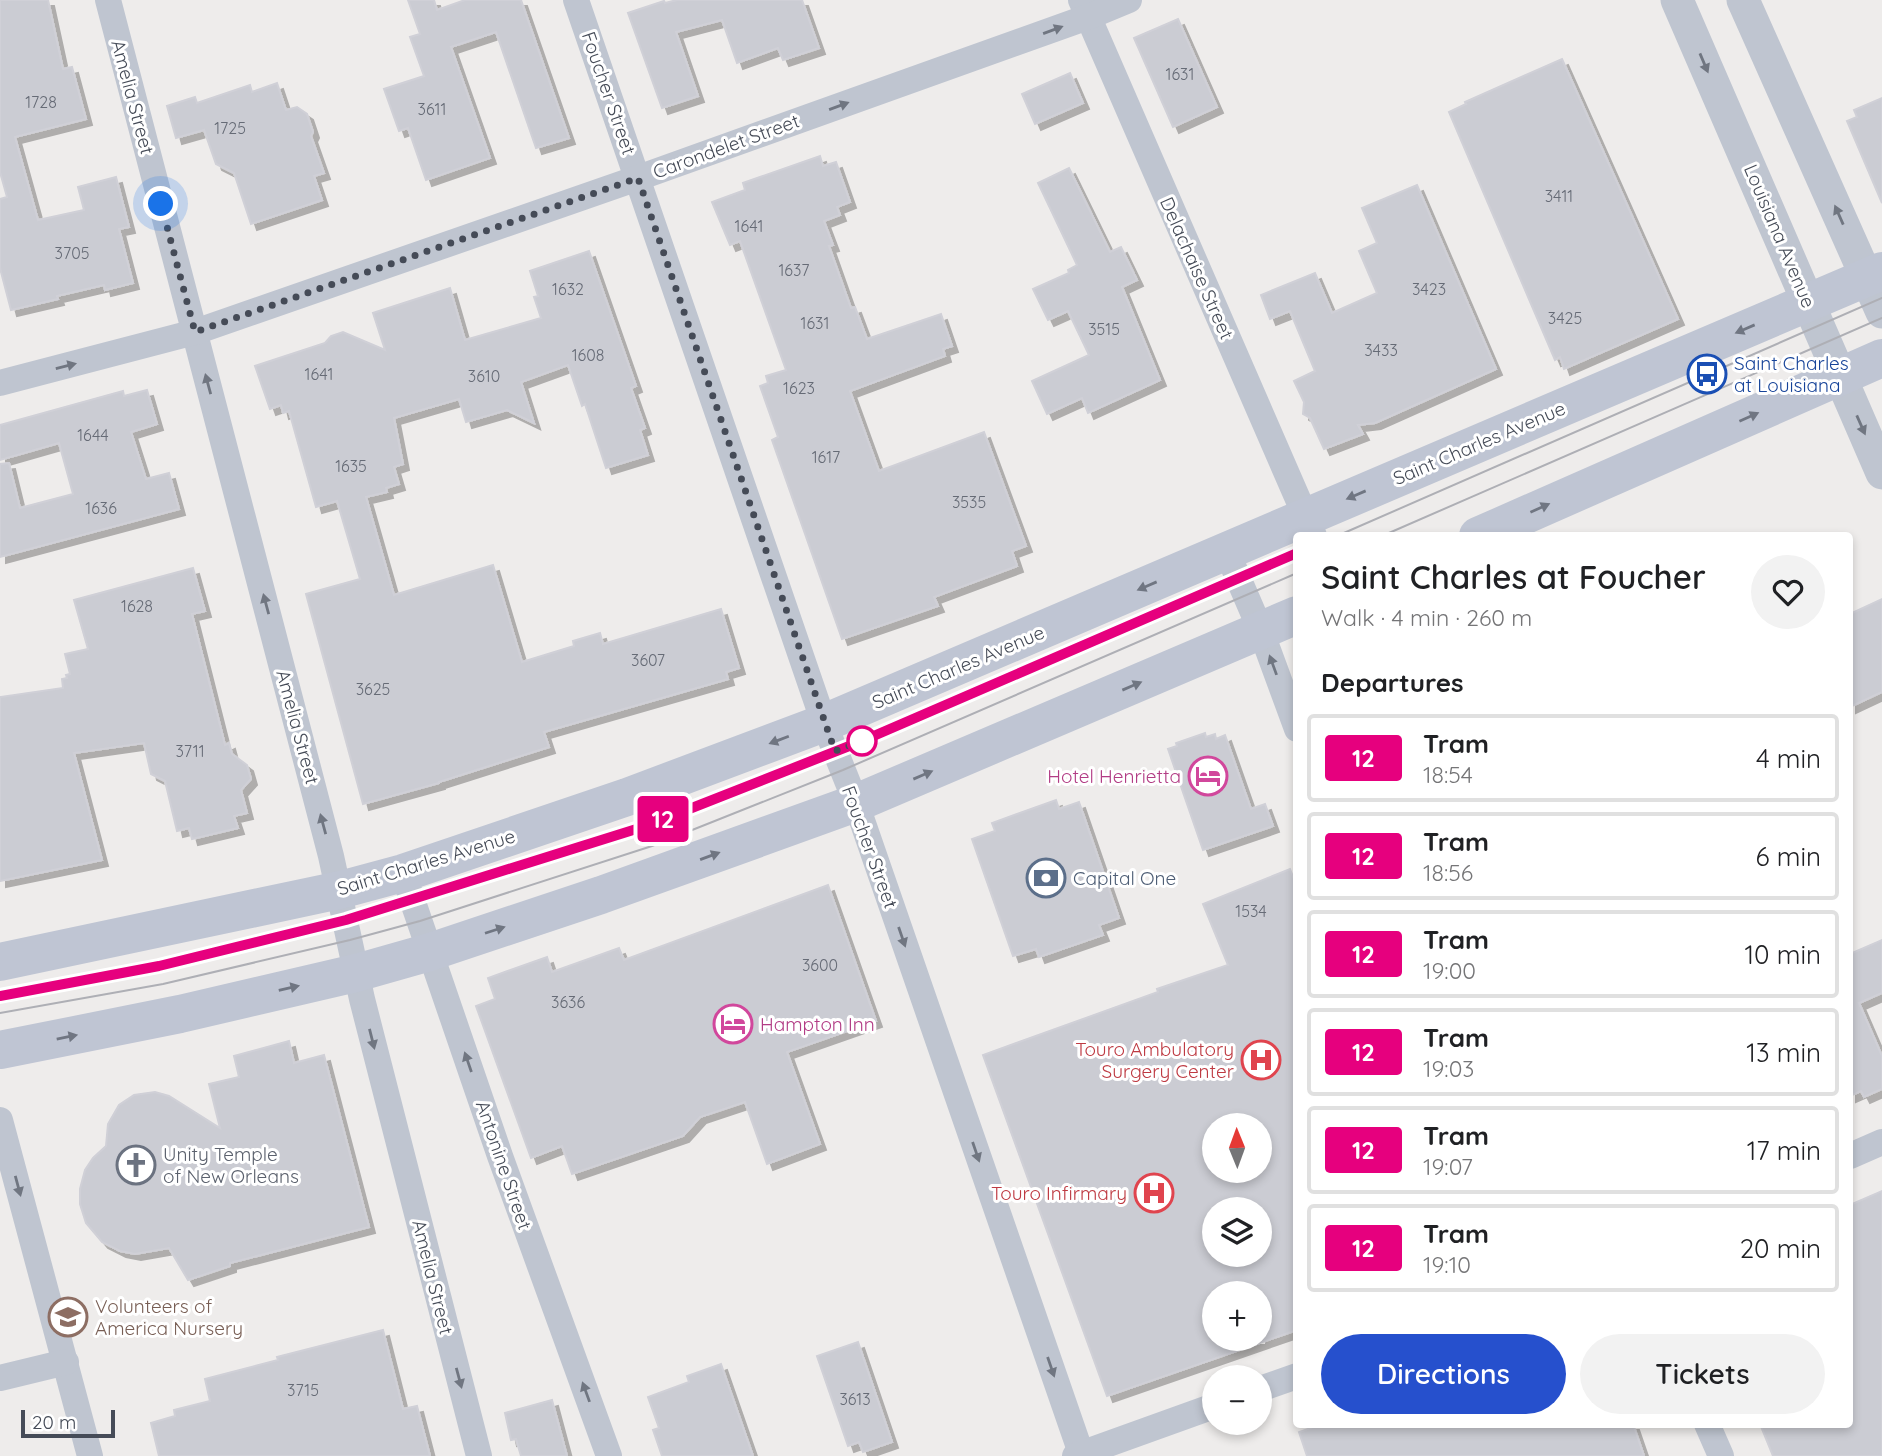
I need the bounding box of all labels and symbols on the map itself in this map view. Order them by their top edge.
one-way arrow [1043,24,1064,35]
street label: Foucher Street [577,28,641,158]
street label: Amelia Street [106,37,160,157]
one-way arrow [1699,52,1710,73]
house number: 1631 [1166,64,1194,84]
house number: 1728 [25,92,57,112]
house number: 3611 [418,99,446,119]
one-way arrow [828,100,849,111]
street label: Carondelet Street [650,108,802,184]
house number: 1725 [214,118,246,138]
street label: Louisiana Avenue [1739,161,1821,311]
your location [143,186,178,221]
house number: 3411 [1545,186,1573,206]
street label: Delachaise Street [1155,193,1239,343]
one-way arrow [1833,205,1845,225]
house number: 1641 [734,216,764,236]
house number: 3705 [55,243,89,263]
house number: 1637 [778,260,810,280]
house number: 1632 [552,279,584,299]
house number: 3423 [1412,279,1446,299]
house number: 3425 [1548,308,1582,328]
house number: 1631 [801,313,829,333]
house number: 3515 [1088,319,1120,339]
one-way arrow [1735,323,1756,334]
house number: 3433 [1364,340,1398,360]
house number: 1608 [572,345,604,365]
place label: Saint Charles at Louisiana [1734,351,1849,397]
bus stop icon: Saint Charles at Louisiana [1686,353,1728,395]
one-way arrow [56,360,77,370]
house number: 1641 [304,364,334,384]
house number: 3610 [468,366,500,386]
one-way arrow [203,373,213,394]
house number: 1623 [783,378,815,398]
street label: Saint Charles Avenue [1389,396,1569,490]
one-way arrow [1739,411,1760,422]
one-way arrow [1856,414,1867,435]
house number: 1644 [77,425,109,445]
house number: 1617 [812,447,840,467]
house number: 1635 [335,456,367,476]
one-way arrow [1345,490,1366,501]
house number: 3535 [952,492,986,512]
house number: 1636 [85,498,117,518]
one-way arrow [1530,502,1551,513]
one-way arrow [1137,581,1158,592]
one-way arrow [260,593,271,615]
house number: 1628 [121,596,153,616]
street label: Saint Charles Avenue [868,620,1048,714]
house number: 3607 [631,650,665,670]
one-way arrow [1268,655,1279,676]
street label: Amelia Street [271,667,325,787]
house number: 3625 [356,679,390,699]
one-way arrow [1122,680,1143,691]
unlabelled marker [847,726,877,756]
one-way arrow [769,735,790,746]
house number: 3711 [175,741,205,761]
hotel icon: Hotel Henrietta [1187,755,1229,797]
place label: Hotel Henrietta [1047,764,1181,788]
one-way arrow [912,769,933,780]
street label: Foucher Street [837,782,903,912]
line badge: 12 [632,796,694,842]
one-way arrow [317,813,328,835]
street label: Saint Charles Avenue [334,823,518,901]
one-way arrow [700,850,721,861]
bank icon: Capital One [1025,857,1067,899]
place label: Capital One [1073,866,1176,890]
house number: 1534 [1235,901,1267,921]
one-way arrow [485,924,506,935]
one-way arrow [897,927,908,948]
house number: 3600 [802,955,838,975]
one-way arrow [278,982,300,993]
house number: 3636 [551,992,585,1012]
hotel icon: Hampton Inn [712,1003,754,1045]
place label: Hampton Inn [760,1012,875,1036]
one-way arrow [367,1028,378,1050]
one-way arrow [56,1031,78,1042]
place label: Touro Ambulatory Surgery Center [1075,1037,1235,1083]
hospital icon: Touro Ambulatory Surgery Center [1240,1039,1282,1081]
one-way arrow [462,1052,473,1073]
street label: Antonine Street [471,1097,537,1233]
north arrow [1202,1113,1272,1183]
place label: Unity Temple of New Orleans [163,1142,299,1188]
one-way arrow [971,1142,982,1163]
church icon: Unity Temple of New Orleans [115,1144,157,1186]
hospital icon: Touro Infirmary [1133,1172,1175,1214]
one-way arrow [13,1175,24,1197]
place label: Touro Infirmary [991,1181,1127,1205]
street label: Amelia Street [407,1217,459,1337]
place label: Volunteers of America Nursery [95,1294,243,1340]
school or university icon: Volunteers of America Nursery [47,1296,89,1338]
one-way arrow [1046,1357,1057,1378]
one-way arrow [454,1367,465,1389]
house number: 3715 [287,1380,319,1400]
one-way arrow [580,1381,591,1402]
house number: 3613 [839,1389,871,1409]
scale bar [21,1407,116,1439]

